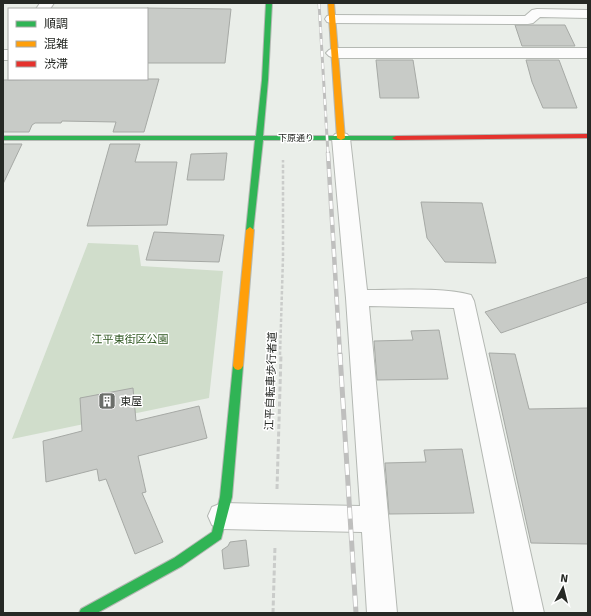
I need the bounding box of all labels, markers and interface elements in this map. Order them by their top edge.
legend [8,8,148,80]
text: 順調 [44,17,68,32]
text: 混雑 [44,37,68,52]
text: 渋滞 [44,57,68,72]
street label: 下原通り [278,133,314,144]
street label: 江平自転車歩行者道 [263,331,279,431]
park label: 江平東街区公園 [92,333,169,346]
building icon: 東屋 [97,391,117,411]
place label: 東屋 [120,395,142,408]
north arrow [543,568,583,608]
text: N [560,572,569,585]

